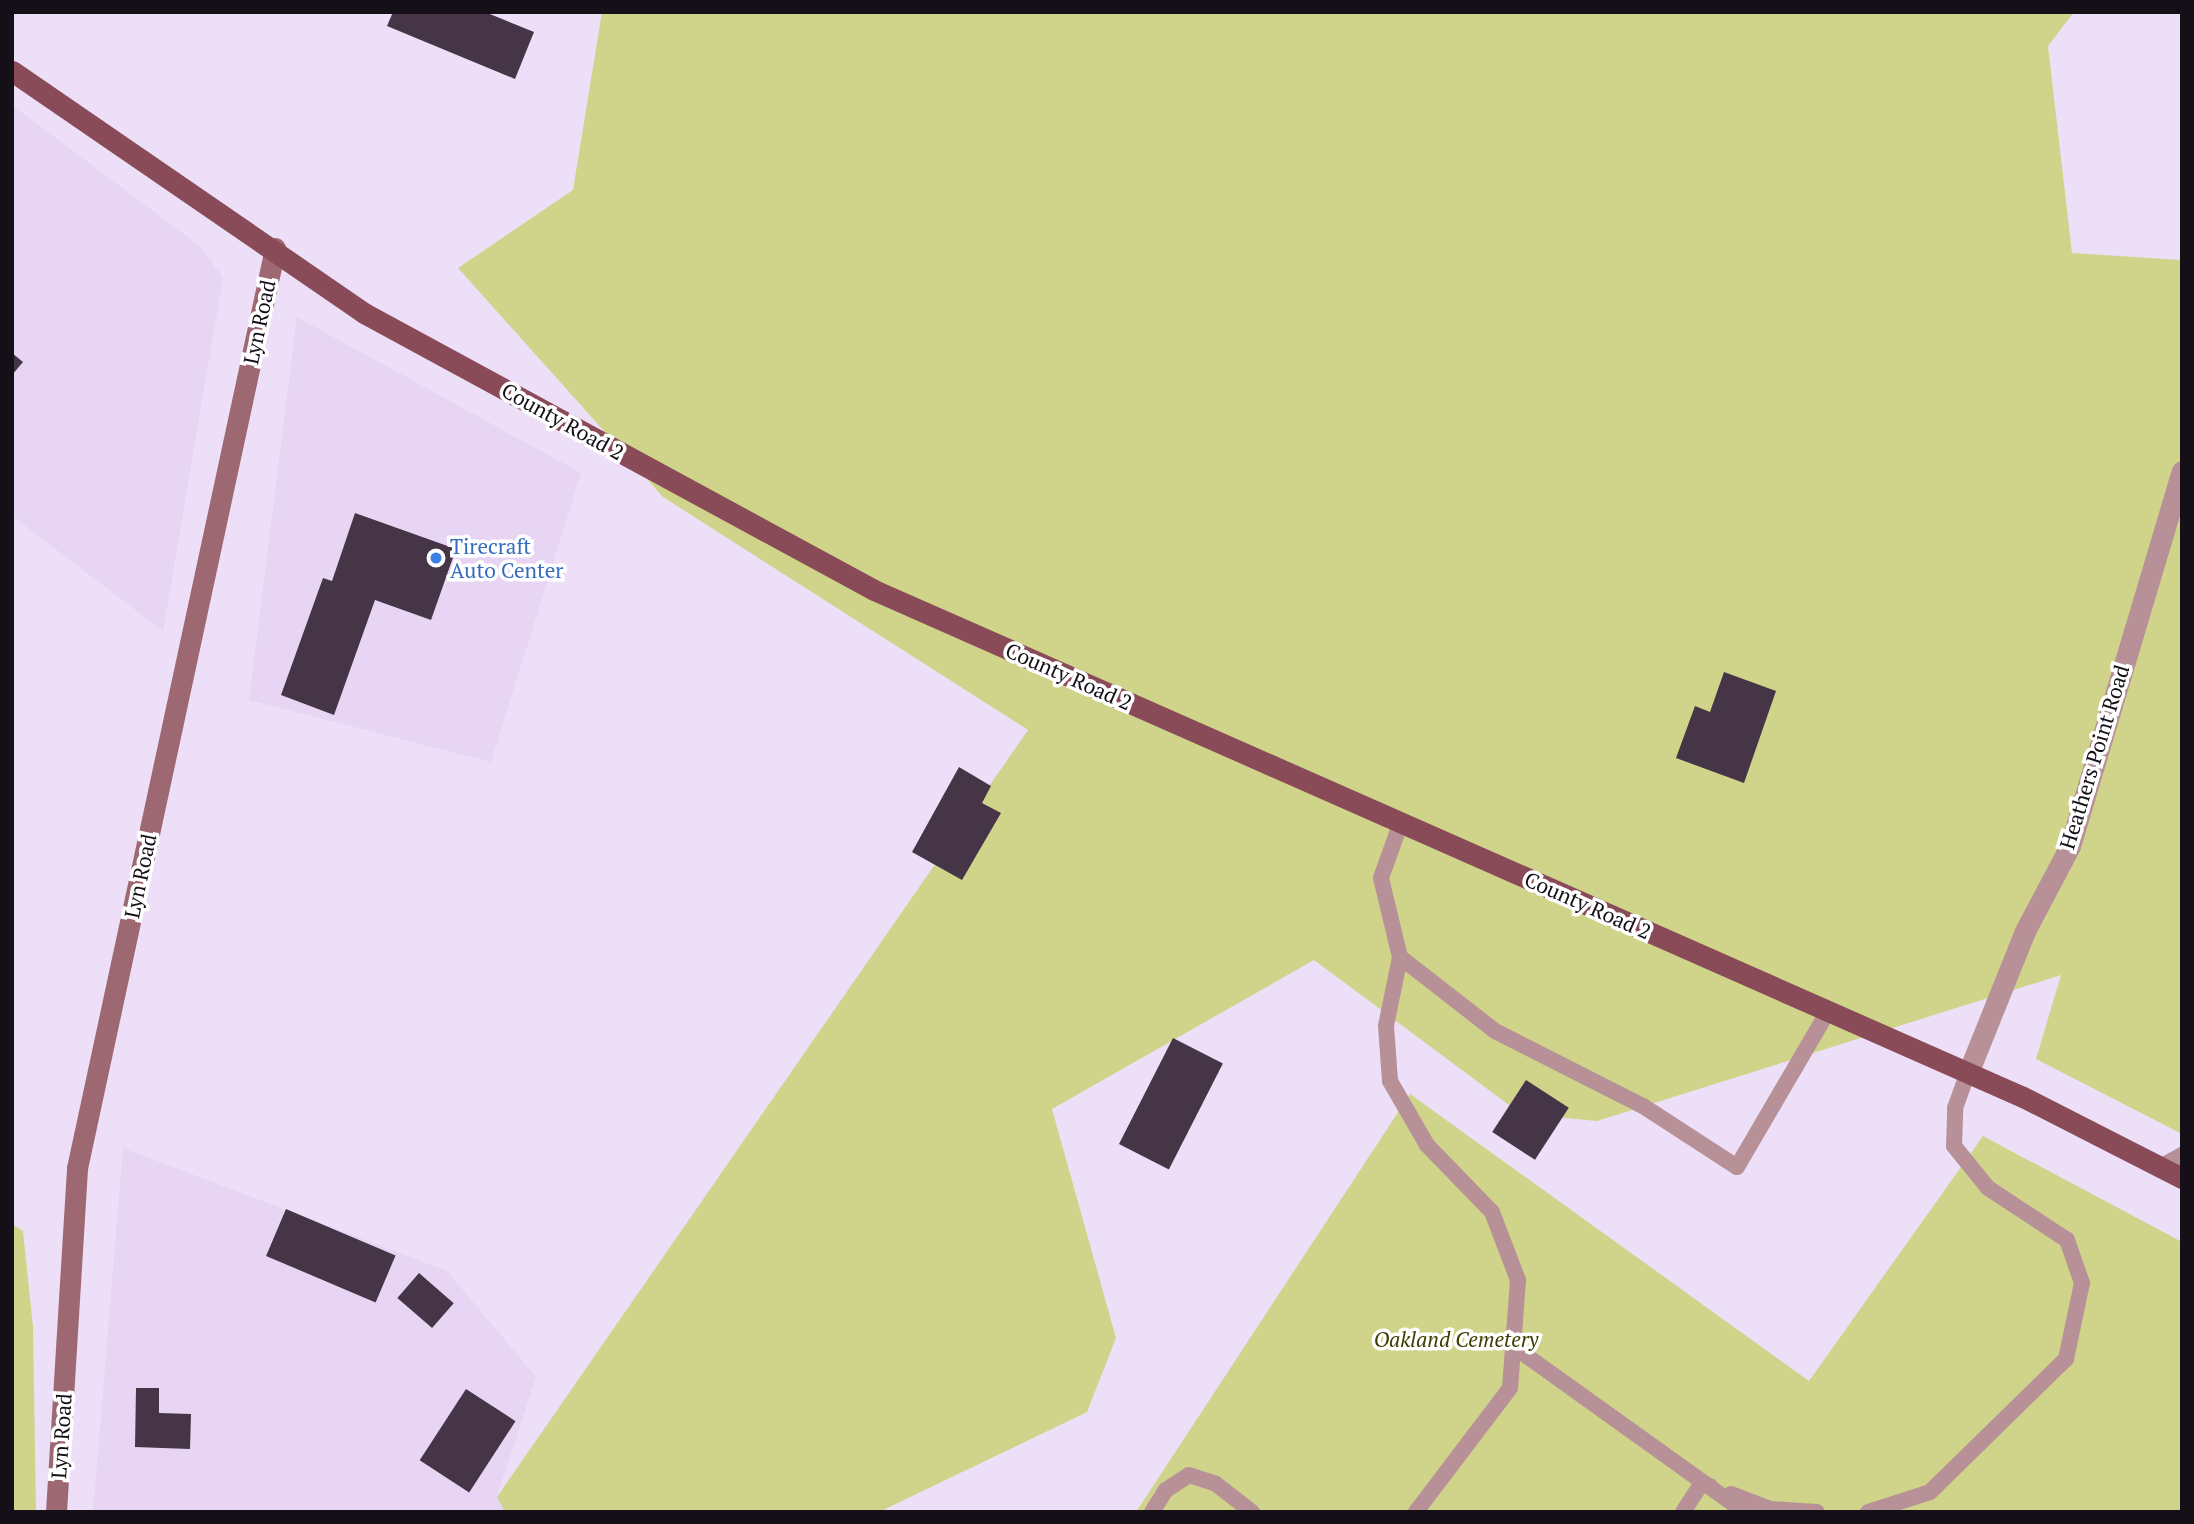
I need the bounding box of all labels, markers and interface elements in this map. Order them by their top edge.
street label: Lyn Road [238,278,280,366]
street label: County Road 2 [498,377,628,465]
place label: Tirecraft Auto Center [450,533,563,583]
marker: Tirecraft Auto Center [428,550,444,566]
street label: County Road 2 [1002,637,1136,715]
street label: Heathers Point Road [2054,662,2134,852]
street label: Lyn Road [119,832,161,920]
street label: County Road 2 [1521,866,1655,944]
park label: Oakland Cemetery [1374,1326,1538,1352]
street label: Lyn Road [45,1392,77,1480]

